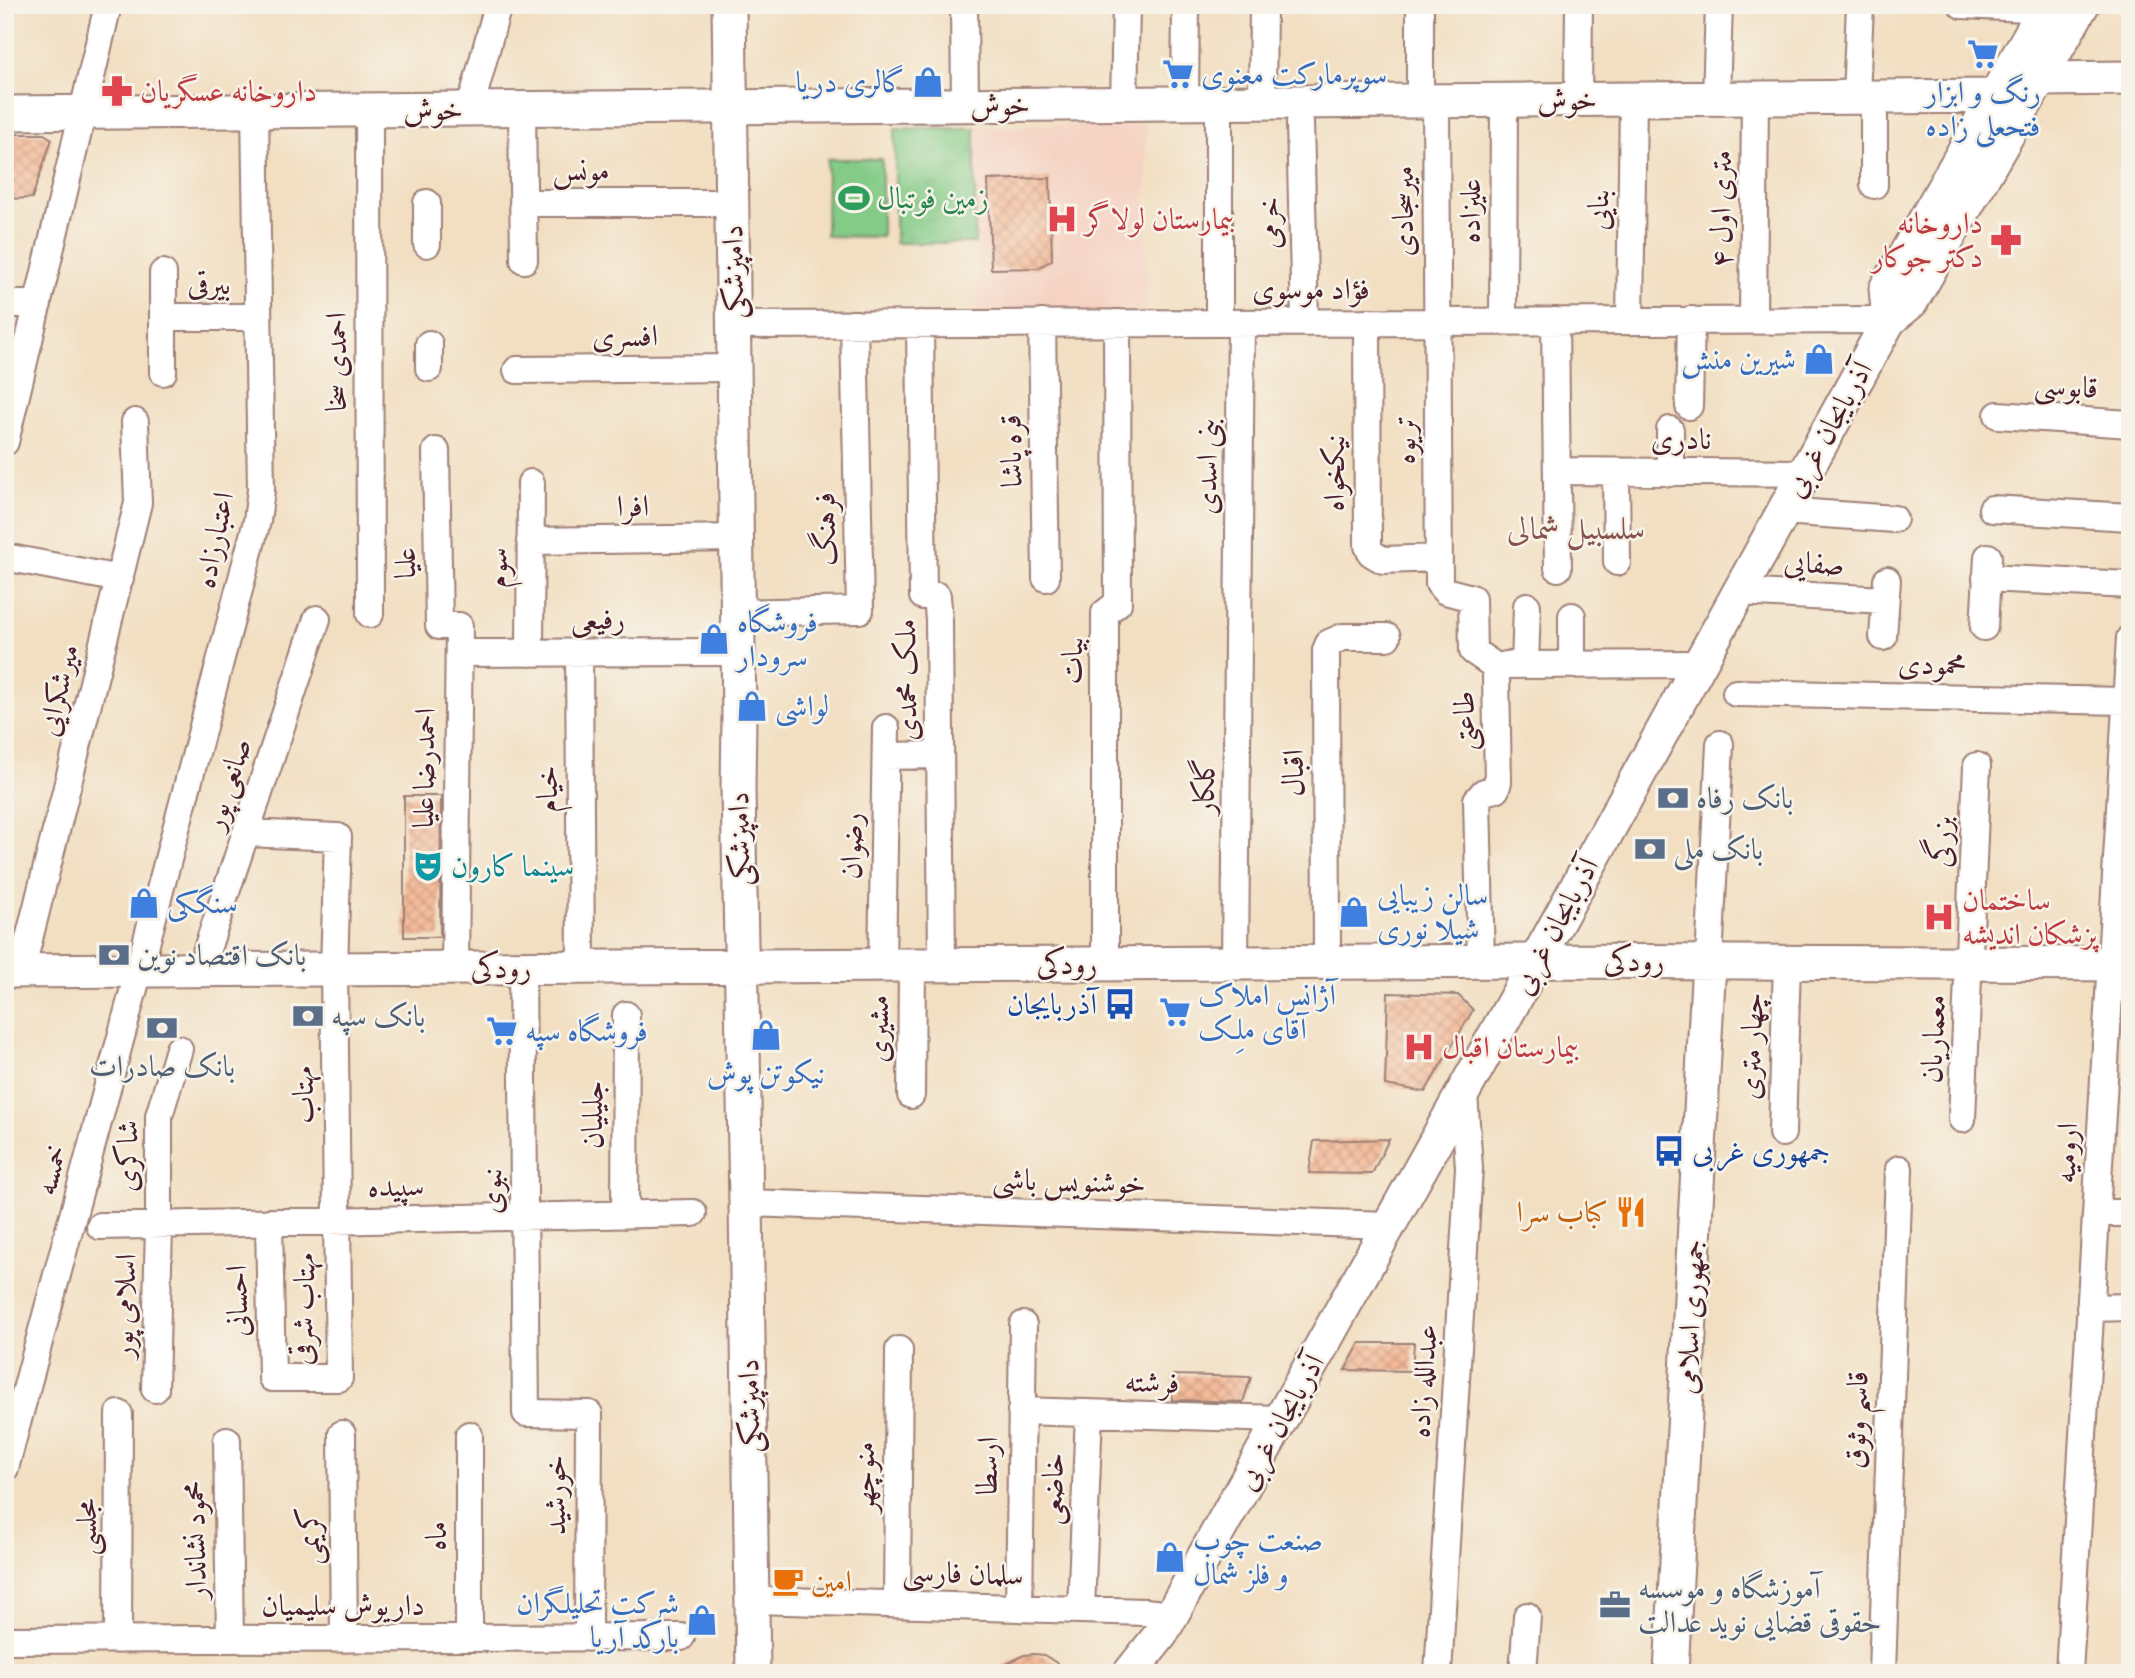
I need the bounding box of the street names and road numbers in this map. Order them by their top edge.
street label: خوش [1537,82,1597,121]
street label: خوش [970,87,1030,126]
street label: خوش [403,92,463,131]
street label: ۴ متری اول [1704,150,1741,268]
street label: مونس [552,153,610,190]
street label: میرسجادی [1386,166,1423,256]
street label: علیزاده [1453,178,1490,244]
street label: بنایی [1581,189,1618,231]
street label: خرمی [1252,197,1289,249]
street label: دامپزشکی [715,225,754,319]
street label: بیرقی [187,267,231,304]
street label: فؤاد موسوی [1252,272,1370,309]
street label: احمدی سخا [319,312,356,412]
street label: افسری [592,318,658,357]
street label: آذربایجان غربی [1776,352,1884,505]
street label: قابوسی [2033,367,2099,409]
street label: قره پاشا [993,414,1033,488]
street label: تریوه [1388,415,1425,465]
street label: بنی اسدی [1189,417,1228,515]
street label: نادری [1651,422,1711,459]
street label: نیکخواه [1317,434,1354,512]
street label: اعتبارزاده [187,489,244,592]
street label: افرا [617,489,649,526]
street label: فرهنگ [805,492,846,566]
street label: صفایی [1782,544,1845,585]
street label: علیا [388,547,425,579]
street label: سوم [480,548,523,588]
street label: رفیعی [571,602,625,639]
street label: ملک محمدی [888,618,927,742]
street label: بیات [1055,637,1092,685]
street label: میرشکرایی [30,641,89,740]
street label: محمودی [1897,646,1967,685]
street label: طاعتی [1446,691,1487,751]
street label: احمدرضا علیا [406,707,445,829]
street label: صانعی پور [195,734,262,838]
street label: اقبال [1276,749,1313,797]
street label: گلکار [1185,757,1224,818]
street label: خیام [530,765,573,813]
street label: دامپزشکی [721,792,760,886]
street label: رضوان [833,812,872,880]
street label: بزرگی [1917,816,1962,868]
street label: آذربایجان غربی [1504,848,1610,1002]
street label: رودکی [1603,942,1665,981]
street label: رودکی [1036,945,1098,984]
street label: رودکی [470,949,532,988]
street label: چهار متری [1732,992,1773,1101]
street label: معماریان [1914,994,1955,1084]
street label: مشیری [861,995,898,1063]
street label: مهتاب [285,1066,324,1124]
street label: جلیلیان [575,1081,612,1149]
street label: شاکری [109,1120,148,1192]
street label: ارومیه [2047,1122,2088,1184]
street label: خمسه [28,1141,77,1199]
street label: خوشنویس باشی [991,1161,1146,1205]
street label: نبوی [474,1168,511,1214]
street label: سپیده [367,1169,425,1207]
street label: جمهوری اسلامی [1669,1239,1714,1396]
street label: مهتاب شرقی [284,1252,325,1366]
street label: اسلامی پور [105,1253,147,1362]
street label: احسانی [219,1265,258,1337]
street label: عبدالله زاده [1402,1323,1447,1439]
street label: آذربایجان غربی [1228,1345,1336,1498]
street label: دامپزشکی [731,1359,770,1453]
street label: فرشته [1124,1364,1180,1403]
street label: قاسم وثوق [1837,1370,1887,1470]
street label: ارسطا [969,1436,1008,1496]
street label: منوچهر [847,1442,884,1515]
street label: خاضعی [1034,1452,1073,1526]
street label: خورشید [538,1455,575,1535]
street label: محمود نشاندار [177,1480,216,1602]
street label: مجلسی [69,1498,107,1556]
street label: کریمی [291,1506,330,1566]
street label: ماه [419,1521,456,1551]
street label: سلمان فارسی [902,1554,1024,1596]
street label: داریوش سلیمیان [261,1588,425,1625]

